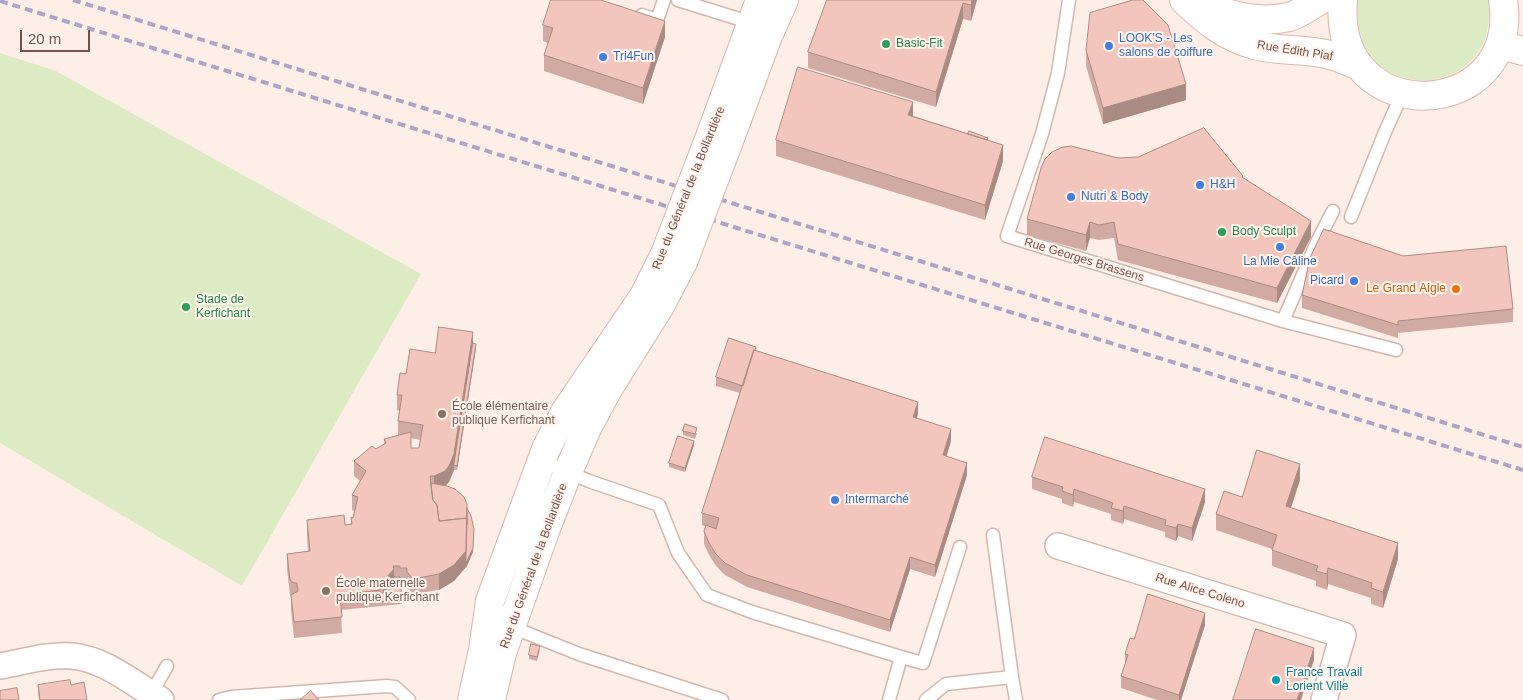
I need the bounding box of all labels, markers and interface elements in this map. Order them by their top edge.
scale bar [22,20,92,52]
text: 20 m [28,30,61,47]
place label: LOOK'S - Les salons de coiffure [1119,32,1213,60]
place label: Basic-Fit [896,37,943,51]
marker: Basic-Fit [880,38,892,50]
street label: Rue Édith Piaf [1256,38,1334,64]
marker: LOOK'S - Les salons de coiffure [1103,40,1115,52]
place label: Tri4Fun [613,50,654,64]
marker: Tri4Fun [597,51,609,63]
street label: Rue du Général de la Bollardière [650,104,728,272]
place label: H&H [1210,178,1235,192]
marker: H&H [1194,179,1206,191]
place label: Nutri & Body [1081,190,1148,204]
marker: Nutri & Body [1065,191,1077,203]
place label: Body Sculpt [1232,225,1296,239]
marker: Body Sculpt [1216,226,1228,238]
street label: Rue Georges Brassens [1022,235,1146,285]
marker: La Mie Câline [1274,241,1286,253]
place label: La Mie Câline [1243,255,1317,269]
place label: Picard [1310,274,1344,288]
marker: Picard [1348,275,1360,287]
place label: Le Grand Aigle [1366,282,1446,296]
marker: Le Grand Aigle [1450,283,1462,295]
place label: Stade de Kerfichant [196,293,250,321]
marker: Stade de Kerfichant [180,301,192,313]
place label: École élémentaire publique Kerfichant [452,400,555,428]
marker: École élémentaire publique Kerfichant [436,408,448,420]
street label: Rue du Général de la Bollardière [497,481,571,651]
place label: Intermarché [845,493,909,507]
marker: Intermarché [829,494,841,506]
street label: Rue Alice Coleno [1154,571,1246,611]
place label: École maternelle publique Kerfichant [336,577,439,605]
marker: École maternelle publique Kerfichant [320,585,332,597]
place label: France Travail Lorient Ville [1286,666,1362,694]
marker: France Travail Lorient Ville [1270,674,1282,686]

